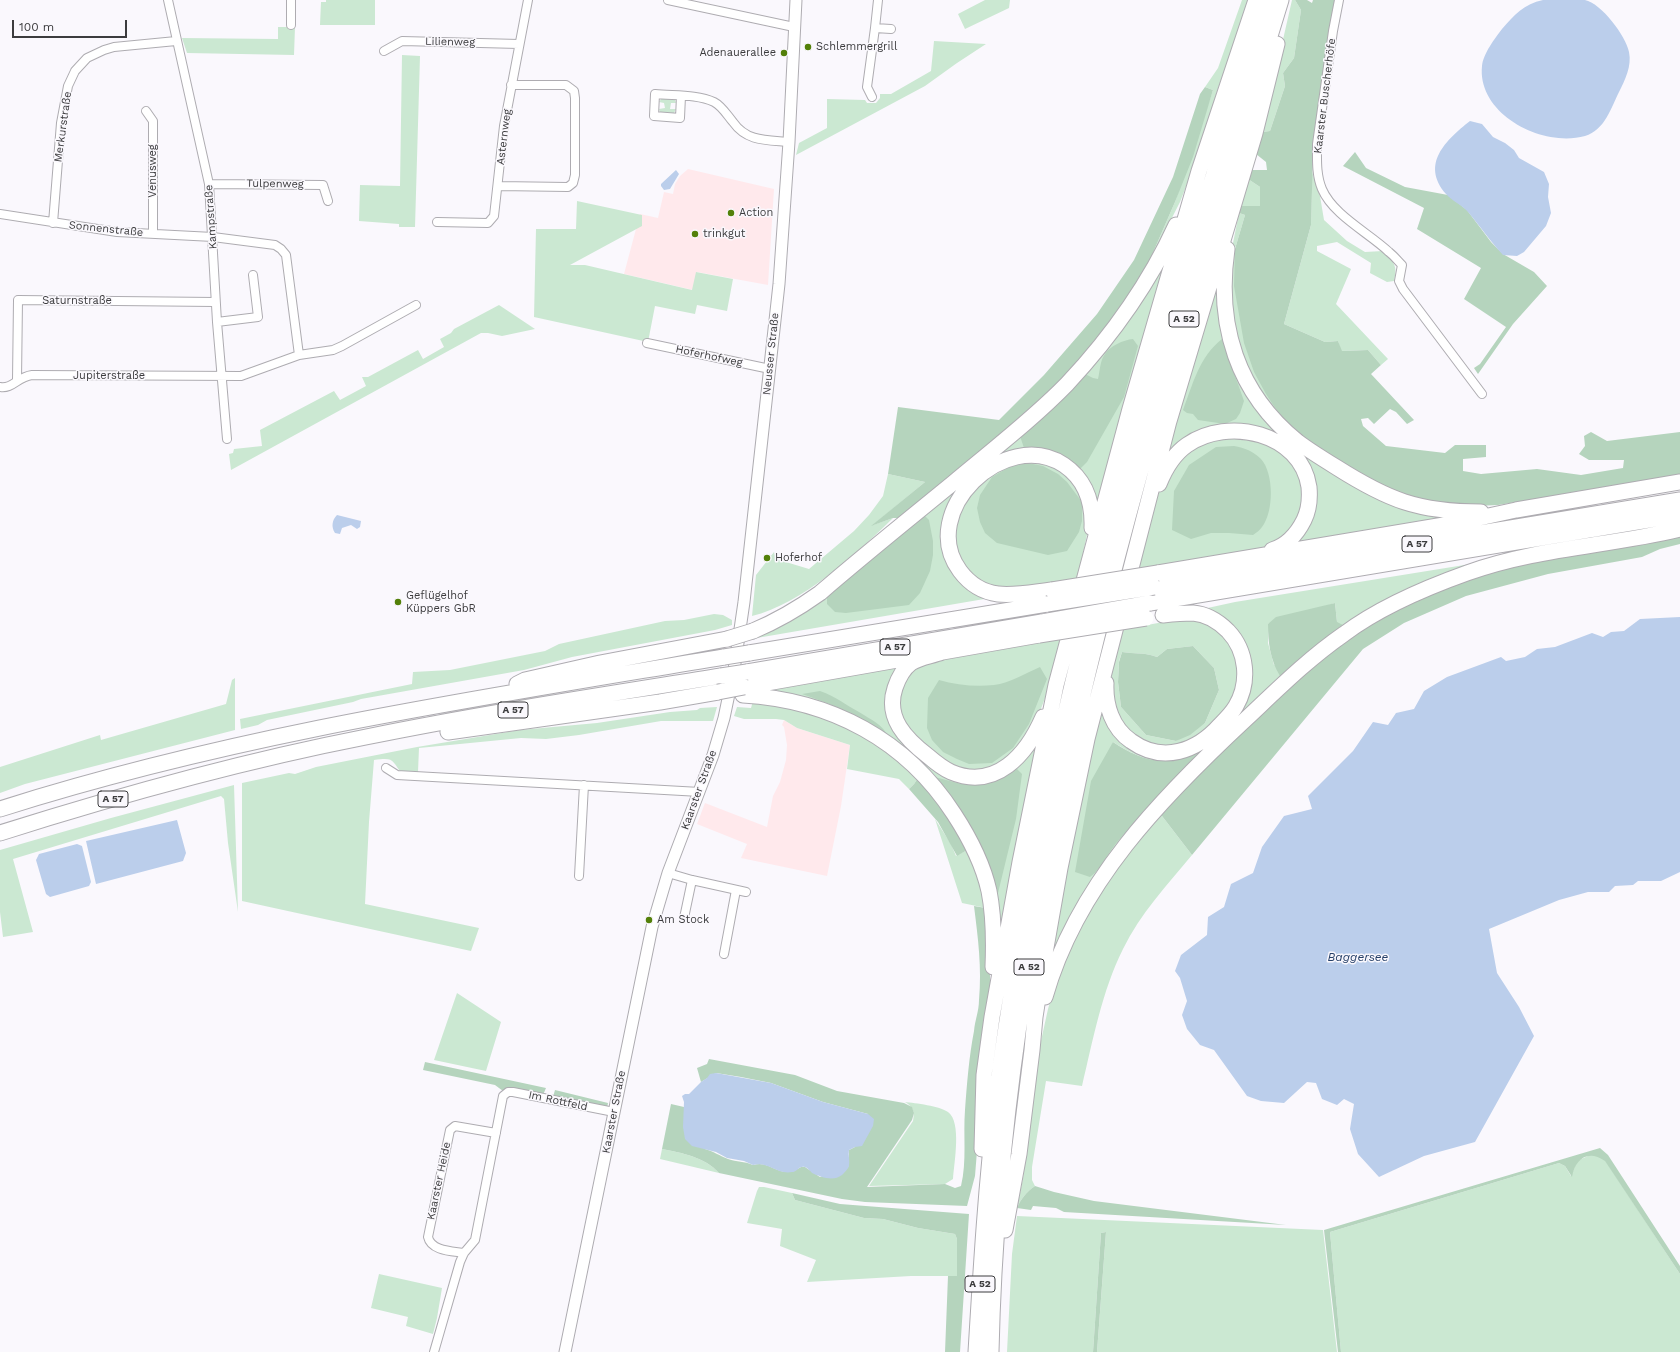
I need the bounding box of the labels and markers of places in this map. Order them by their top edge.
place label: Schlemmergrill [816,40,897,54]
marker: Schlemmergrill [803,42,813,52]
place label: Adenauerallee [699,46,776,60]
marker: Adenauerallee [779,48,789,58]
place label: Action [739,206,773,220]
marker: Action [726,208,736,218]
place label: trinkgut [703,227,745,241]
marker: trinkgut [690,229,700,239]
place label: Hoferhof [775,551,822,565]
marker: Hoferhof [762,553,772,563]
place label: Geflügelhof Küppers GbR [406,589,476,615]
marker: Geflügelhof Küppers GbR [393,597,403,607]
place label: Am Stock [657,913,709,927]
marker: Am Stock [644,915,654,925]

